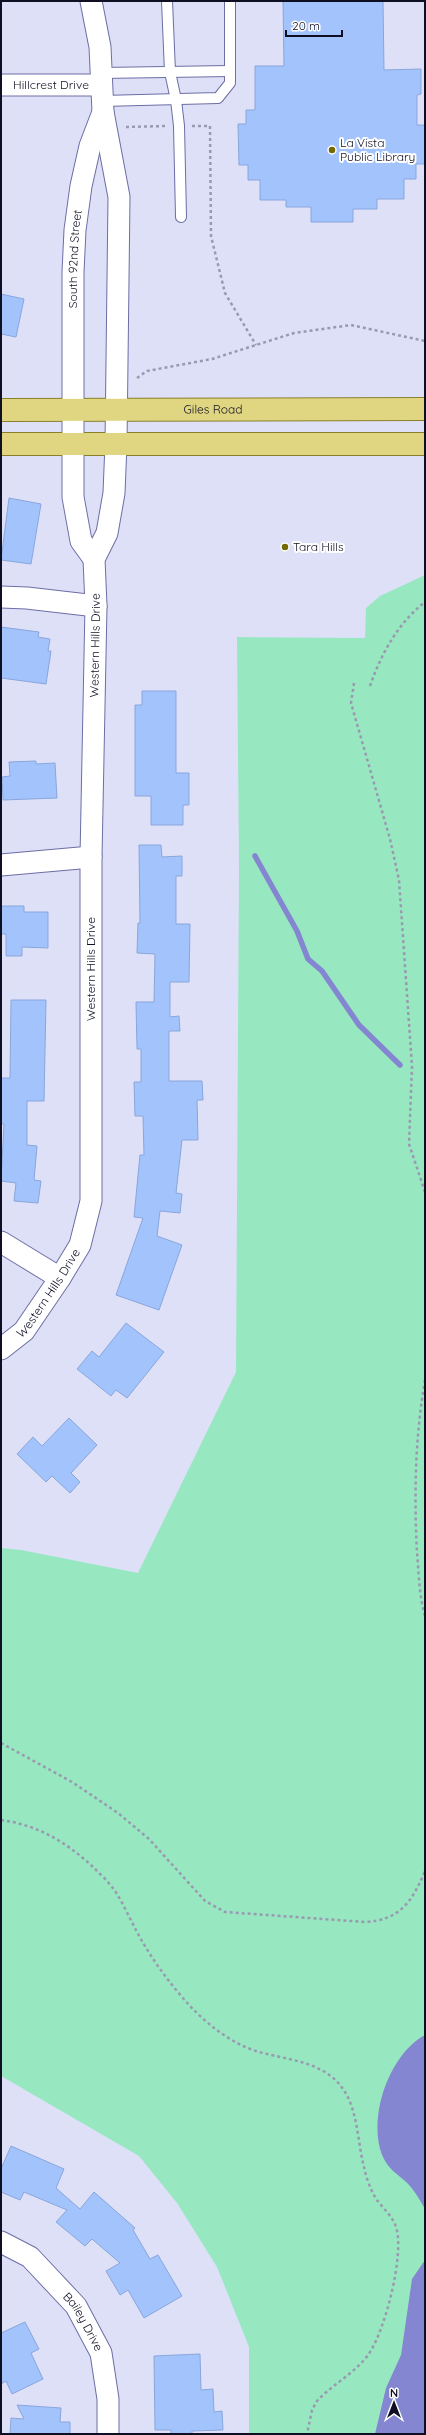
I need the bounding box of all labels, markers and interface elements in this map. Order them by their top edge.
scale bar [286,12,342,38]
text: 20 m [292,18,320,33]
street label: Hillcrest Drive [13,77,89,92]
place label: La Vista Public Library [340,135,415,164]
marker: La Vista Public Library [327,145,337,155]
street label: South 92nd Street [65,209,85,308]
street label: Giles Road [183,401,243,417]
place label: Tara Hills [293,539,344,554]
marker: Tara Hills [280,542,290,552]
street label: Western Hills Drive [86,593,103,697]
street label: Western Hills Drive [83,917,98,1021]
street label: Western Hills Drive [13,1246,83,1341]
street label: Bailey Drive [60,2289,107,2354]
north arrow [374,2383,414,2423]
text: N [390,2386,398,2400]

